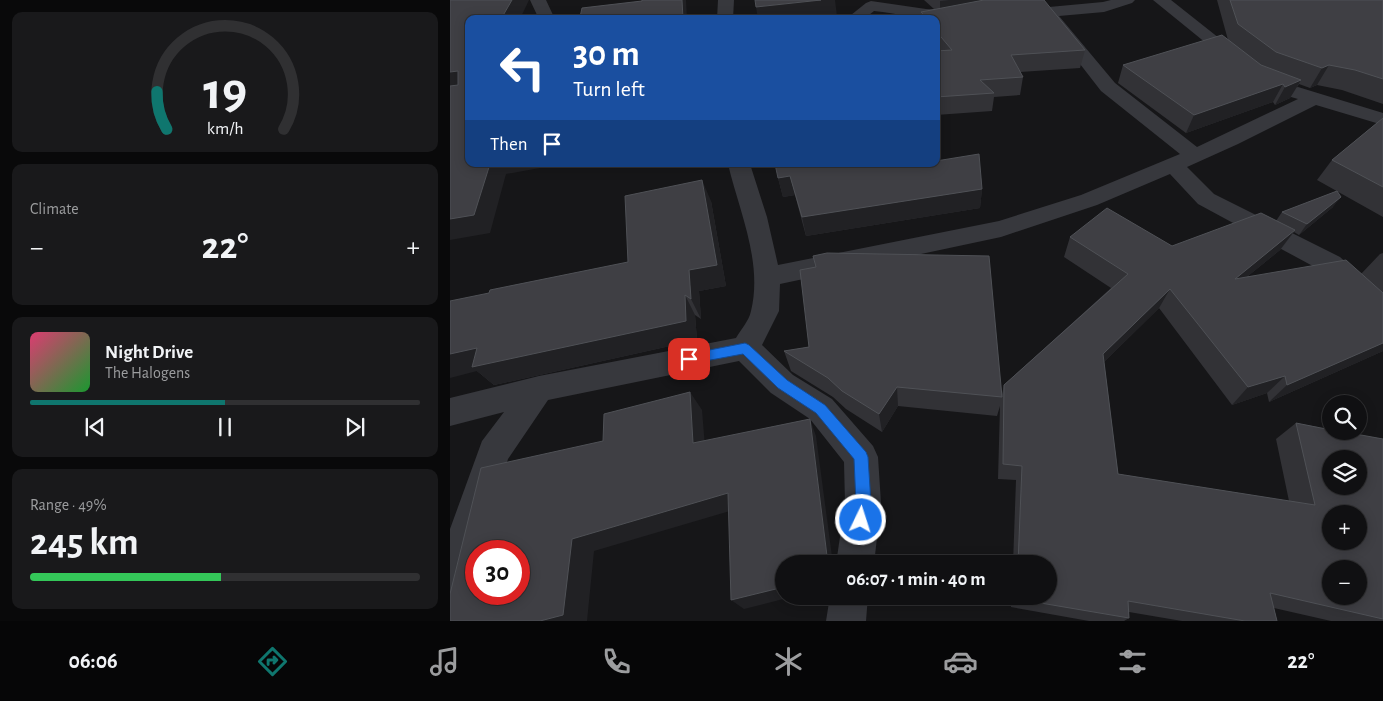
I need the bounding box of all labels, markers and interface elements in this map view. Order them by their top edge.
icon: left [490,35,555,100]
text: 30 m [573,37,640,72]
text: 19 [203,66,247,118]
text: Turn left [573,78,645,100]
text: km/h [207,120,243,138]
icon: arrive [538,130,566,158]
text: Then [490,135,528,154]
text: Climate [30,201,79,217]
text: 22° [202,228,248,266]
text: − [30,234,43,262]
text: + [407,234,420,262]
pin [668,338,710,380]
text: Night Drive [105,343,193,362]
icon: arrive [675,345,703,373]
text: The Halogens [105,365,190,381]
map controls [1322,395,1367,605]
button: search [1322,395,1367,440]
icon: previous [81,413,109,441]
icon: pause [211,413,239,441]
icon: next [341,413,369,441]
button: layers [1322,450,1367,495]
position arrow [834,493,886,545]
text: Range · 49% [30,497,107,513]
button: + [1322,505,1367,550]
text: 245 km [30,524,139,562]
speed limit sign: 30 [465,540,530,605]
button: − [1322,560,1367,605]
text: 06:07 · 1 min · 40 m [846,570,986,589]
icon: directions [255,644,290,679]
icon: music [427,644,462,679]
icon: phone [599,644,634,679]
icon: climate [771,644,806,679]
icon: car [943,644,978,679]
icon: filters [1115,644,1150,679]
text: 06:06 [69,650,118,672]
text: 22° [1287,650,1314,672]

